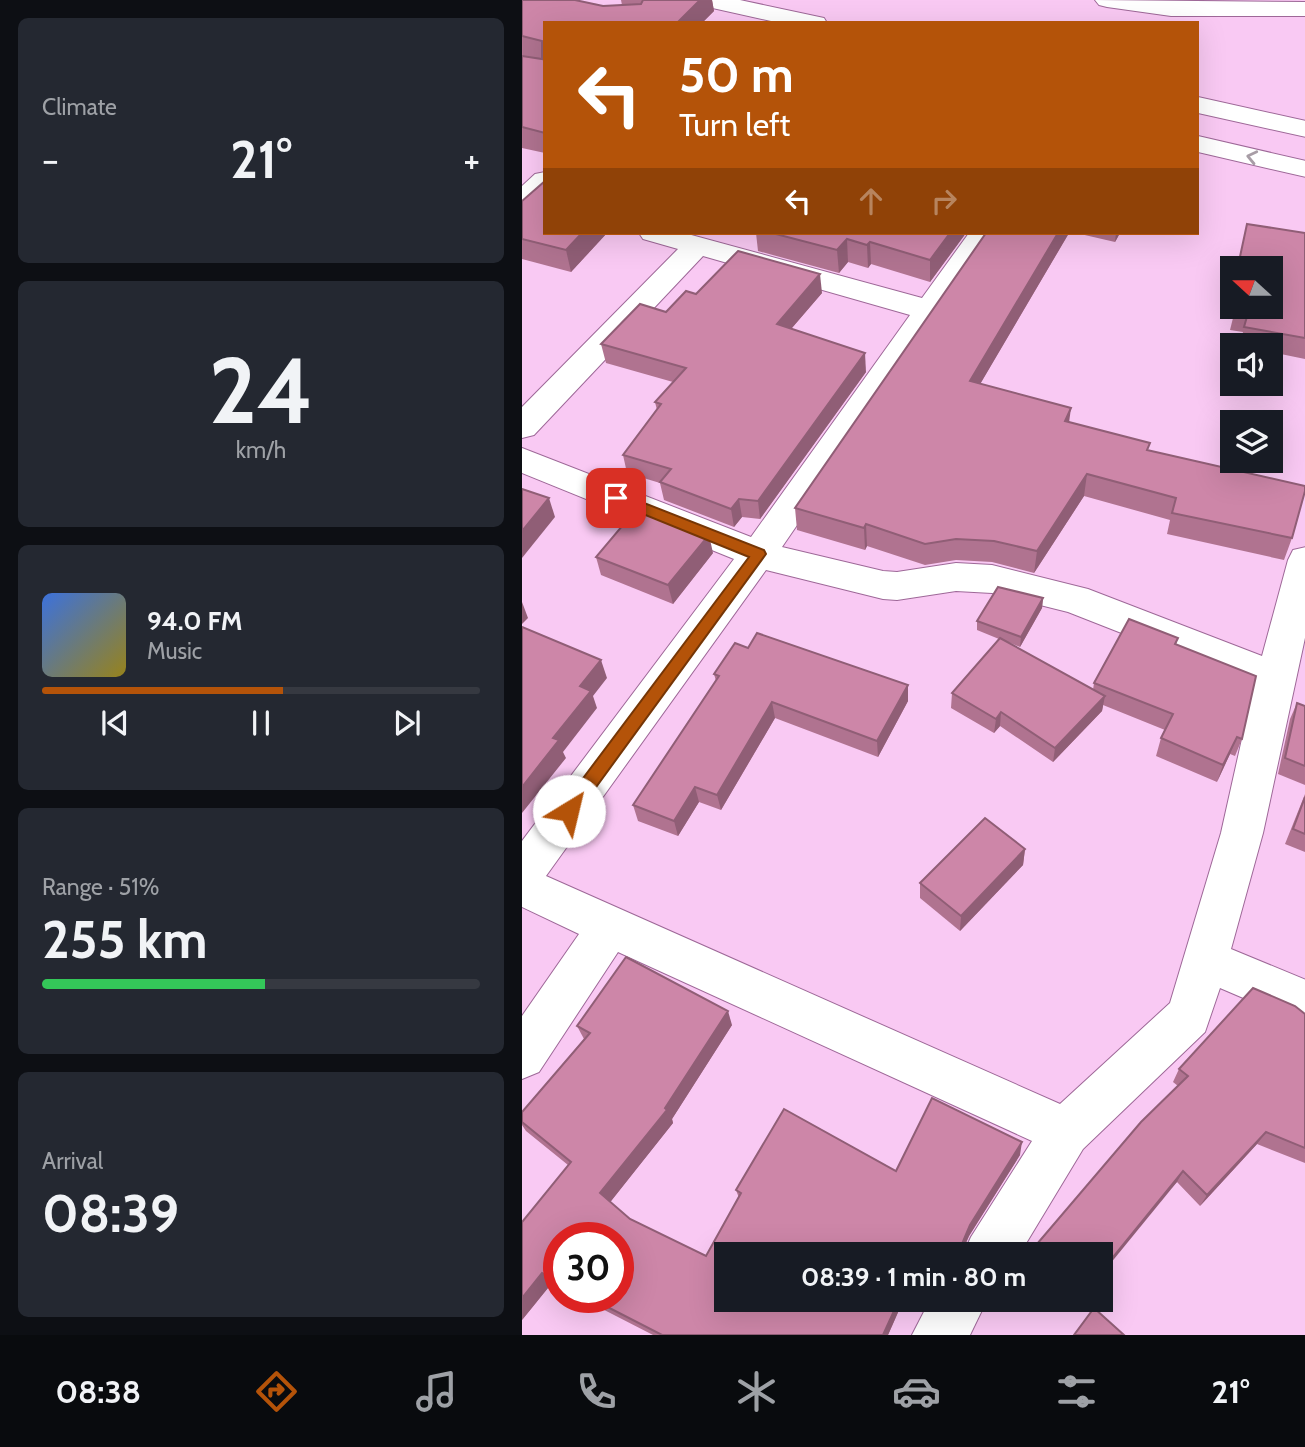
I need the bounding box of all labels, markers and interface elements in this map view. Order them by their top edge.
text: 50 m [679,45,794,104]
icon: left [564,49,655,140]
text: Climate [42,93,117,121]
text: Turn left [679,105,790,144]
text: 21° [230,128,292,191]
text: − [42,136,59,183]
text: + [463,136,480,183]
one-way arrow [1246,151,1258,165]
icon: left [779,182,817,220]
icon: ahead [852,182,890,220]
icon: right [925,182,963,220]
north arrow [1220,256,1283,318]
map controls [1220,256,1283,473]
button: sound [1220,333,1283,396]
text: 24 [209,335,313,446]
button: layers [1220,410,1283,473]
text: km/h [236,436,286,464]
pin [586,468,646,528]
icon: arrive [597,479,635,517]
text: 94.0 FM [147,605,242,637]
text: Music [147,637,202,665]
icon: previous [96,704,134,742]
icon: pause [242,704,280,742]
icon: next [388,704,426,742]
position arrow [532,774,606,848]
text: Range · 51% [42,873,159,901]
text: 255 km [42,908,207,971]
text: Arrival [42,1147,103,1175]
text: 08:39 [42,1182,179,1245]
speed limit sign: 30 [543,1222,634,1313]
text: 08:39 · 1 min · 80 m [801,1261,1026,1293]
icon: directions [252,1367,301,1416]
icon: music [412,1367,461,1416]
icon: phone [572,1367,621,1416]
icon: climate [732,1367,781,1416]
icon: car [892,1367,941,1416]
icon: filters [1052,1367,1101,1416]
text: 08:38 [55,1372,141,1411]
text: 21° [1212,1372,1250,1411]

